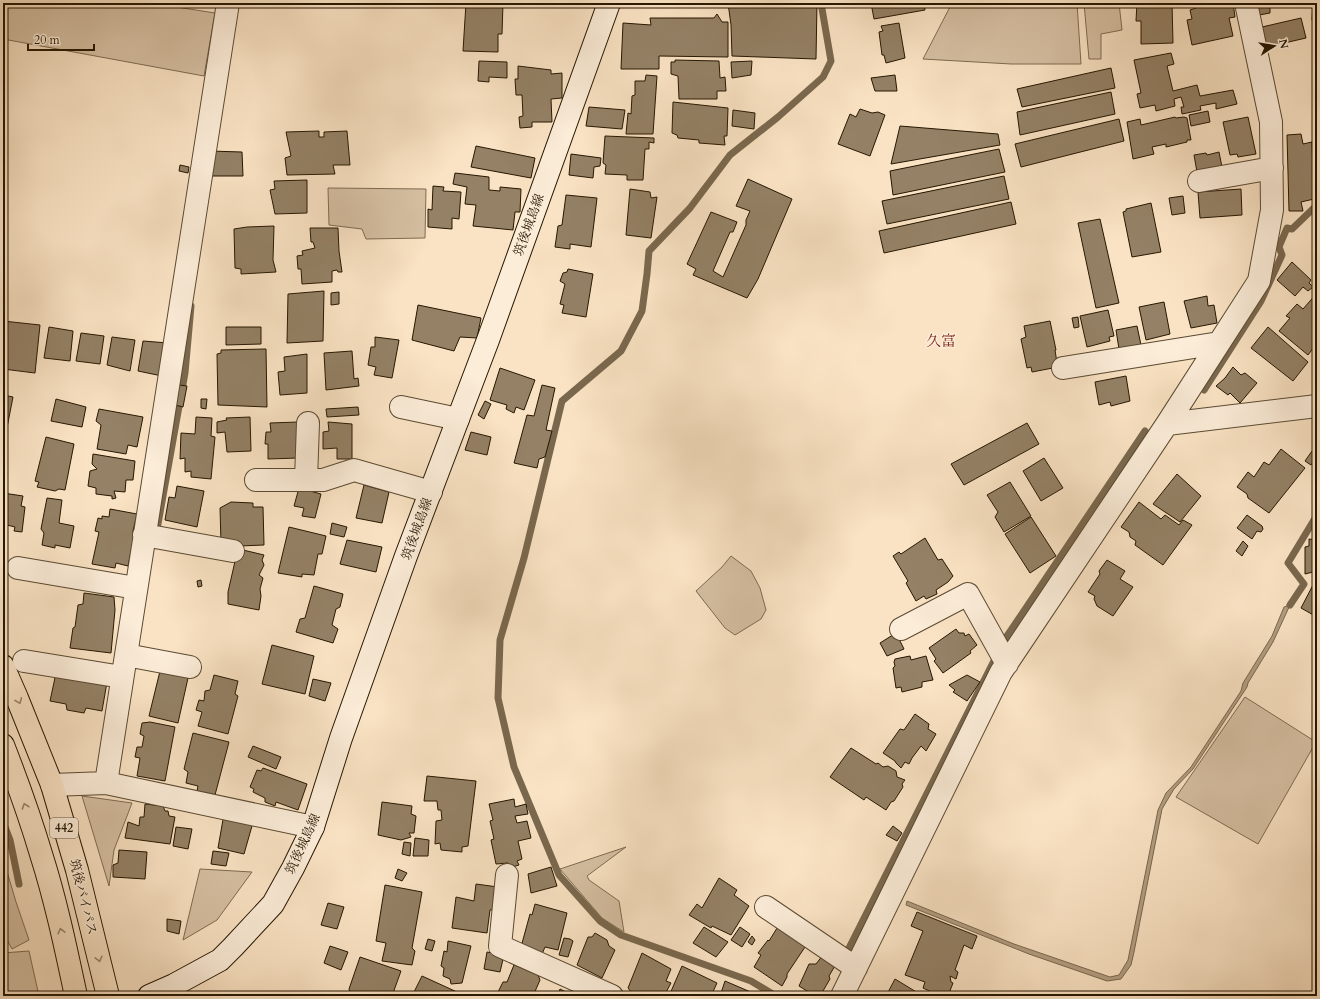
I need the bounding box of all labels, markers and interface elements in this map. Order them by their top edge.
scale bar [28,26,94,52]
north arrow [1254,26,1294,66]
text: 20 m [34,32,61,48]
text: N [1275,38,1292,51]
street label: 筑後城島線 [509,191,549,259]
district label: 久富 [926,331,956,351]
street label: 筑後城島線 [397,495,437,563]
one-way arrow [14,698,22,705]
one-way arrow [21,803,30,810]
street label: 筑後城島線 [281,811,325,877]
road number: 442 [50,818,78,838]
street label: 筑後バイパス [65,857,101,937]
one-way arrow [58,928,66,934]
one-way arrow [94,956,102,962]

